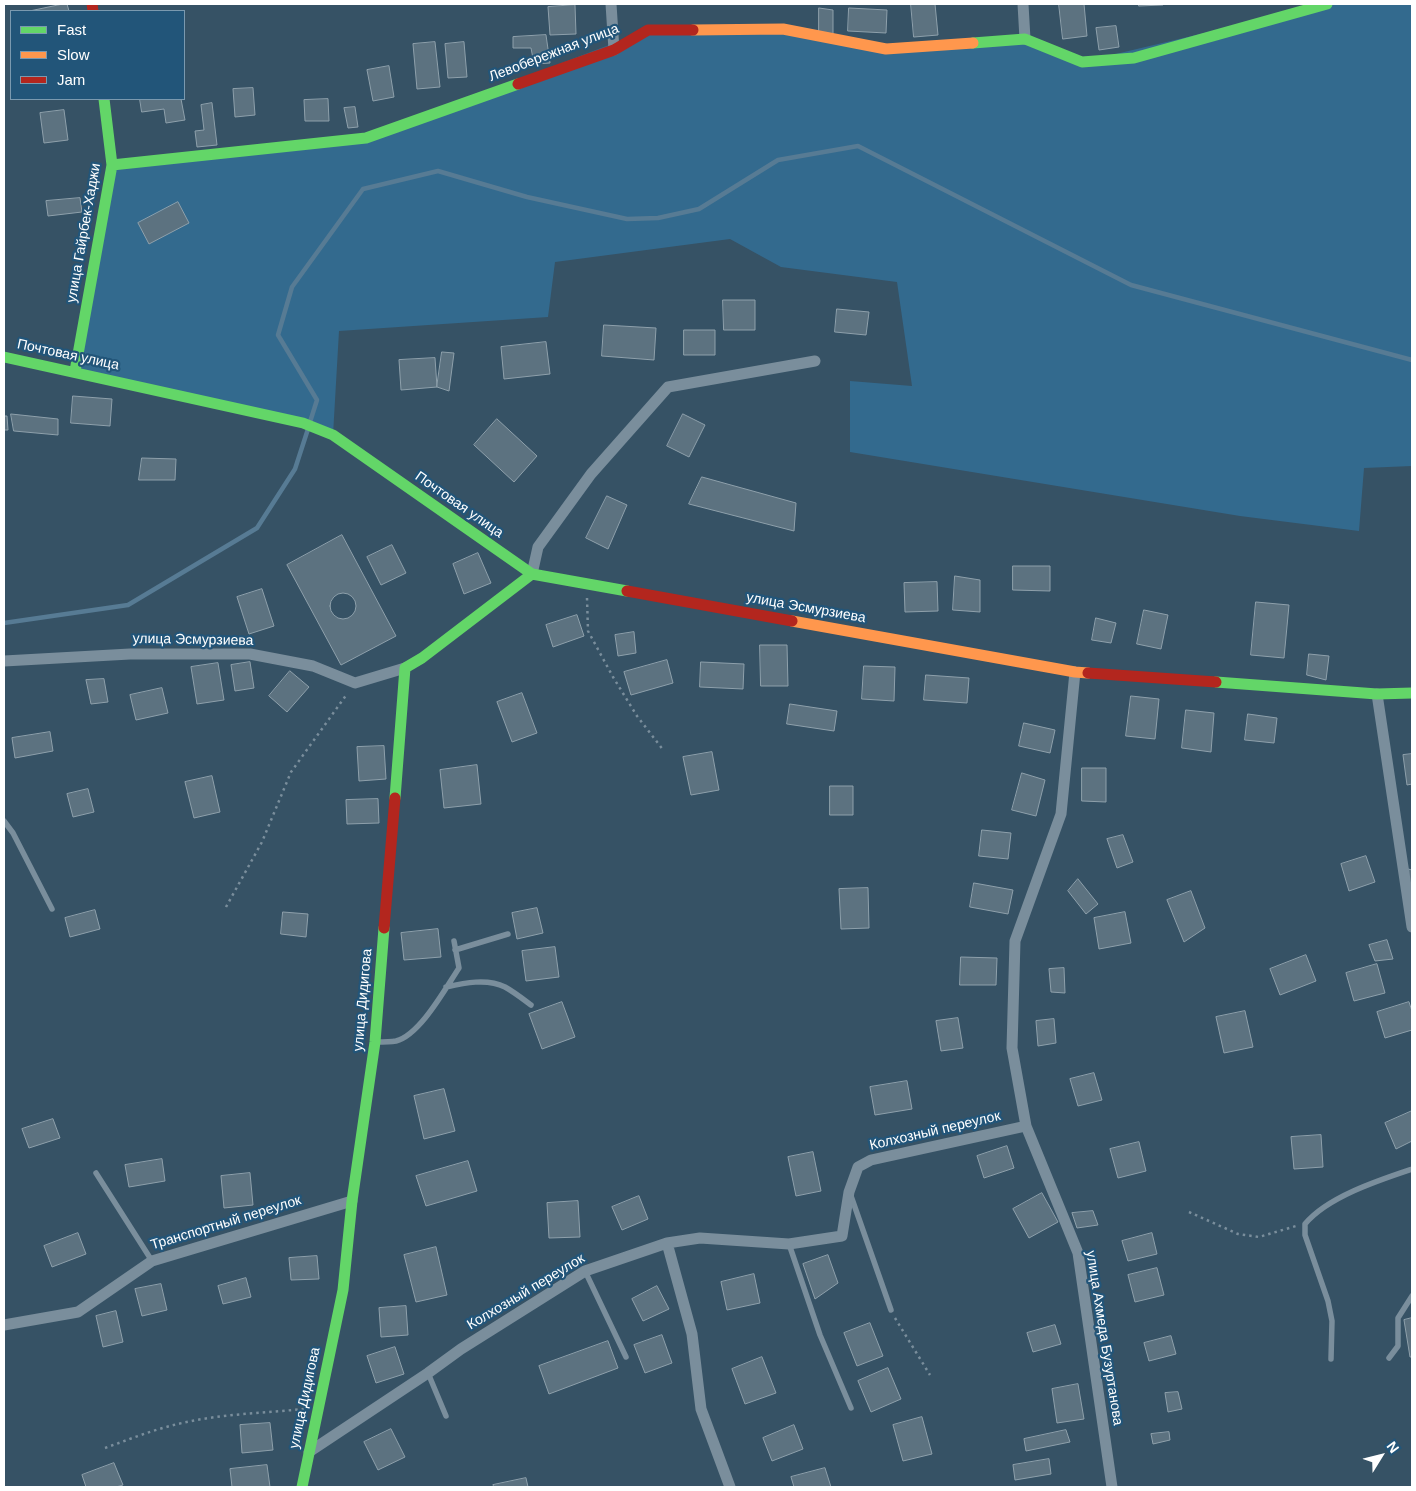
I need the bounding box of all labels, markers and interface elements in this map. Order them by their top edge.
legend [10,10,185,100]
street label: Левобережная улица [487,20,621,86]
text: Fast [57,21,86,38]
text: Slow [57,46,90,63]
text: Jam [57,71,85,88]
street label: улица Гайрбек-Хаджи [63,162,105,304]
street label: Почтовая улица [15,336,121,374]
street label: Почтовая улица [412,468,506,542]
street label: улица Эсмурзиева [745,589,867,627]
street label: улица Эсмурзиева [132,631,254,649]
street label: улица Дидигова [350,948,376,1052]
street label: Колхозный переулок [868,1108,1002,1154]
street label: Транспортный переулок [149,1192,303,1254]
street label: улица Ахмеда Бузуртанова [1082,1249,1126,1427]
street label: Колхозный переулок [464,1250,588,1334]
street label: улица Дидигова [286,1346,324,1450]
north arrow [1356,1431,1406,1481]
text: N [1384,1438,1403,1456]

